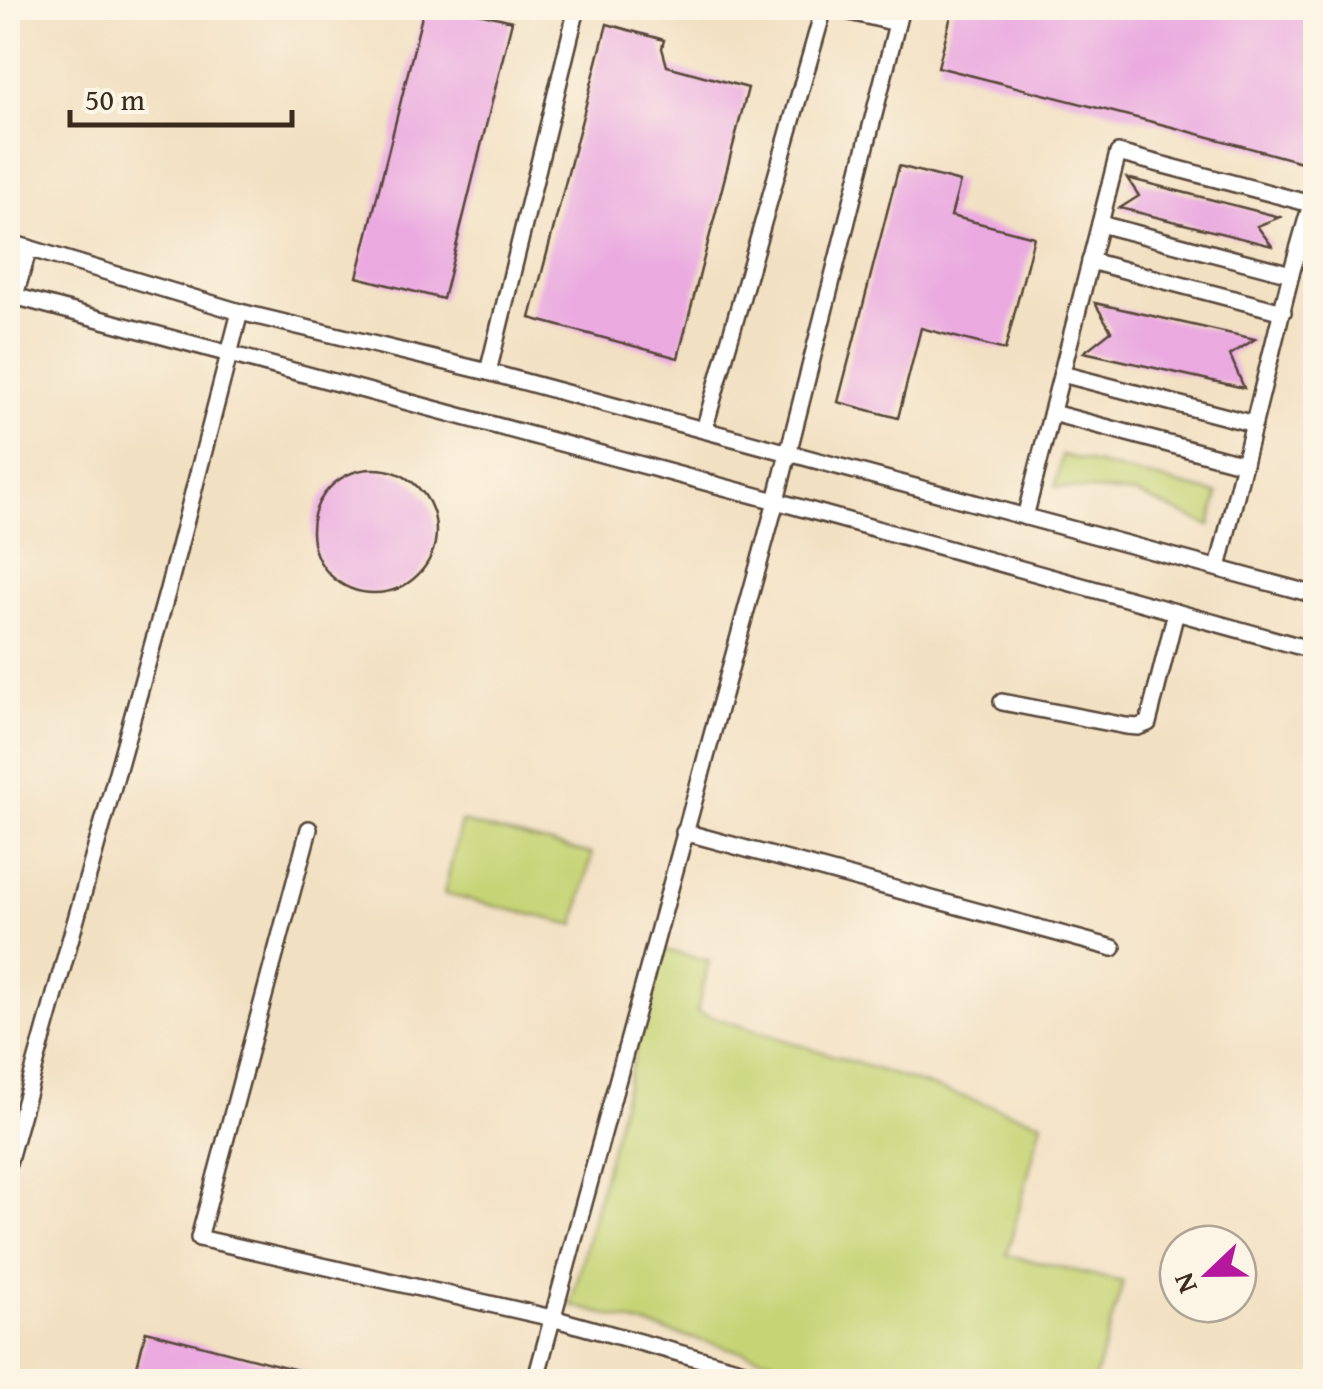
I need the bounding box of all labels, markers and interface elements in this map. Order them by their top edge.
scale bar [70,65,292,127]
text: 50 m [85,77,145,121]
north arrow [1158,1224,1258,1324]
text: N [1162,1267,1207,1300]

